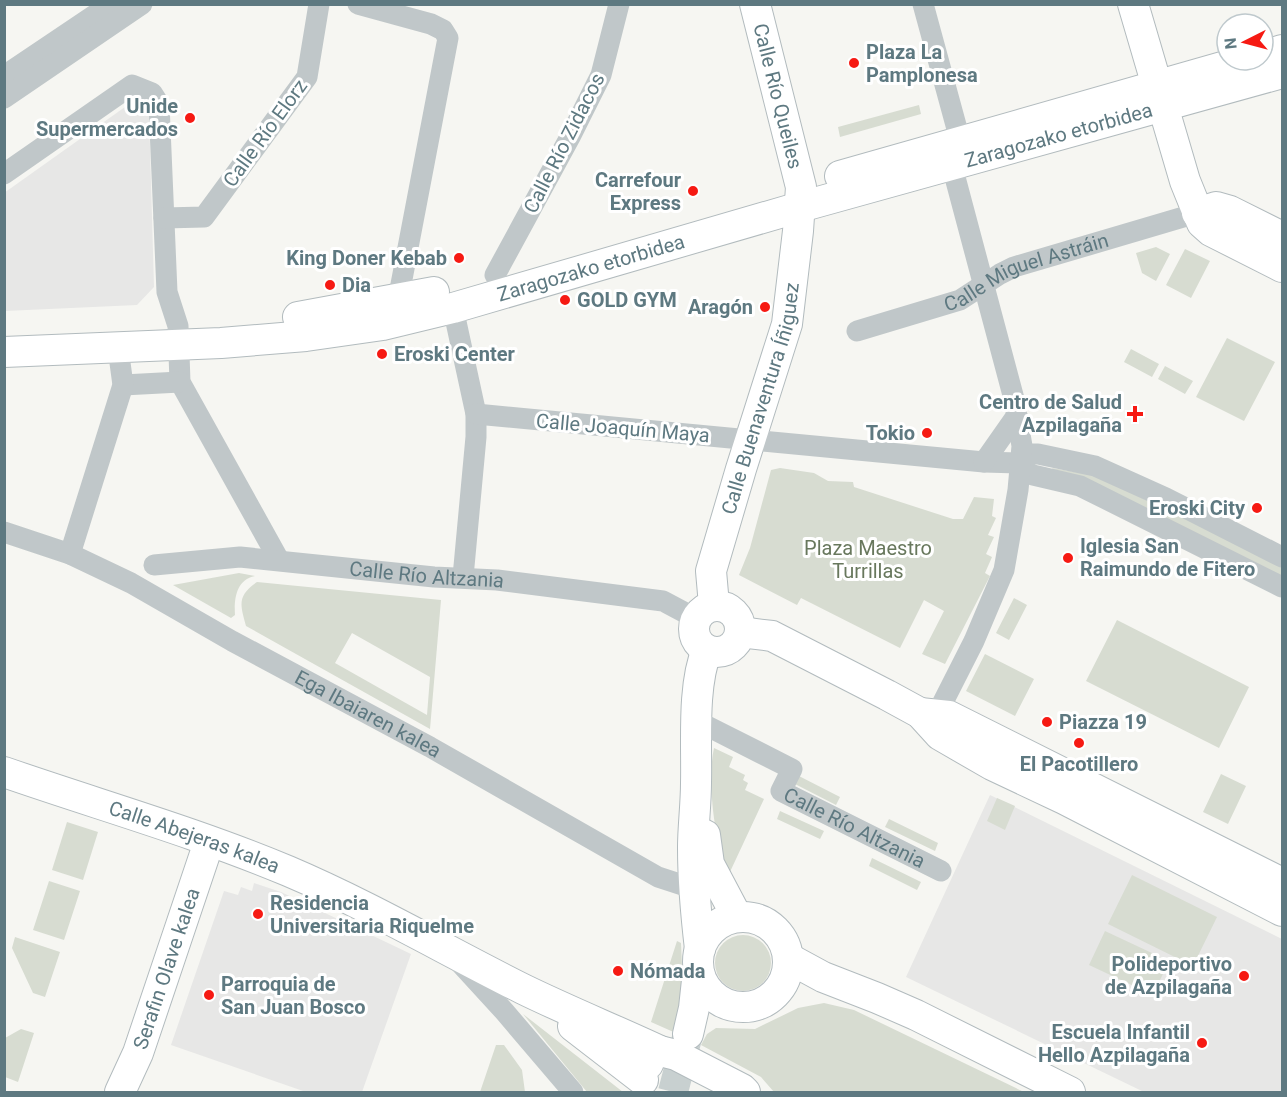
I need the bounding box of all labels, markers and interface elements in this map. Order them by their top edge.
north arrow [1215,12,1275,72]
street label: Calle Río Queiles [748,21,808,171]
text: N [1221,37,1241,50]
place label: Plaza La Pamplonesa [866,40,978,87]
marker: Plaza La Pamplonesa [847,56,861,70]
street label: Calle Río Zidacos [518,69,610,217]
street label: Calle Río Elorz [218,74,312,191]
place label: Unide Supermercados [36,94,178,141]
street label: Zaragozako etorbidea [962,98,1155,173]
marker: Unide Supermercados [183,111,197,125]
place label: Carrefour Express [595,168,682,215]
marker: Carrefour Express [686,184,700,198]
street label: Calle Miguel Astráin [941,228,1111,316]
street label: Zaragozako etorbidea [494,229,687,306]
place label: King Doner Kebab [286,246,447,270]
marker: King Doner Kebab [452,251,466,265]
place label: Dia [342,273,371,297]
marker: Dia [323,278,337,292]
street label: Calle Buenaventura Íñiguez [716,281,804,517]
place label: GOLD GYM [577,288,677,312]
marker: GOLD GYM [558,293,572,307]
place label: Aragón [688,295,753,319]
marker: Aragón [758,300,772,314]
place label: Eroski Center [394,342,515,366]
marker: Eroski Center [375,347,389,361]
place label: Centro de Salud Azpilagaña [979,390,1122,437]
marker: Centro de Salud Azpilagaña [1126,405,1144,423]
street label: Calle Joaquín Maya [535,408,711,448]
place label: Tokio [866,421,915,445]
marker: Tokio [920,426,934,440]
place label: Eroski City [1149,496,1246,520]
marker: Eroski City [1250,501,1264,515]
place label: Iglesia San Raimundo de Fitero [1080,534,1255,581]
park label: Plaza Maestro Turrillas [804,536,932,583]
marker: Iglesia San Raimundo de Fitero [1061,551,1075,565]
street label: Calle Río Altzania [348,556,505,593]
street label: Ega Ibaiaren kalea [291,665,445,763]
place label: Piazza 19 [1059,710,1147,734]
marker: Piazza 19 [1040,715,1054,729]
marker: El Pacotillero [1072,736,1086,750]
place label: El Pacotillero [1020,752,1138,776]
street label: Calle Río Altzania [780,782,929,873]
street label: Calle Abejeras kalea [106,796,283,878]
street label: Serafin Olave kalea [128,885,205,1052]
place label: Residencia Universitaria Riquelme [270,891,474,938]
marker: Residencia Universitaria Riquelme [251,907,265,921]
place label: Polideportivo de Azpilagaña [1105,952,1232,999]
place label: Nómada [630,959,706,983]
marker: Nómada [611,964,625,978]
marker: Polideportivo de Azpilagaña [1237,969,1251,983]
place label: Parroquia de San Juan Bosco [221,972,366,1019]
marker: Parroquia de San Juan Bosco [202,988,216,1002]
place label: Escuela Infantil Hello Azpilagaña [1038,1020,1190,1067]
marker: Escuela Infantil Hello Azpilagaña [1195,1036,1209,1050]

